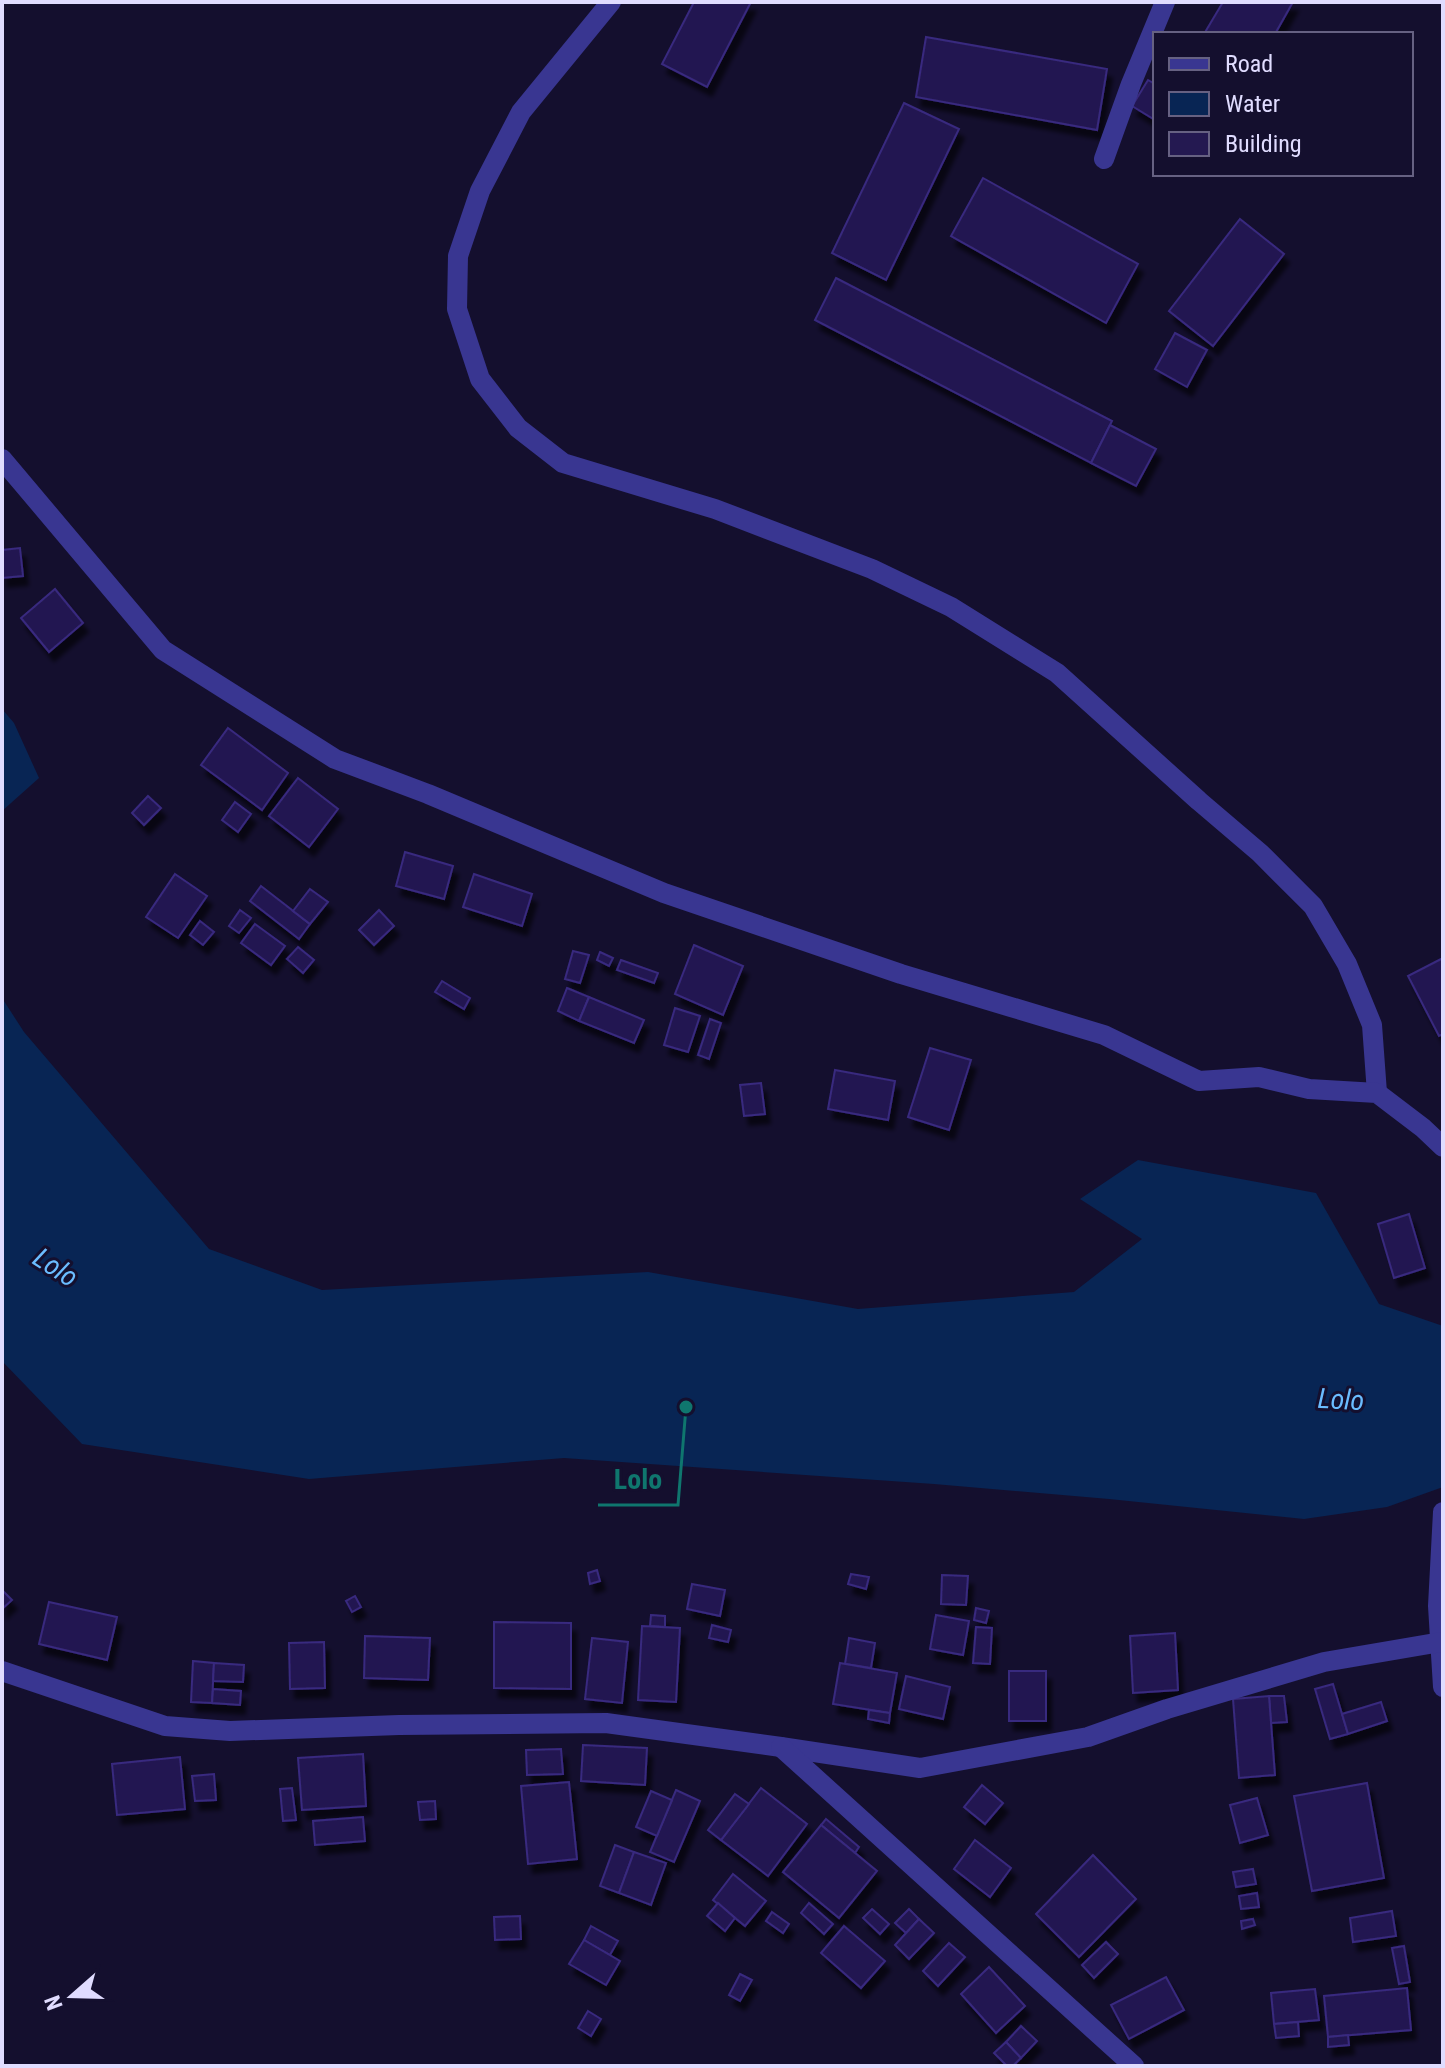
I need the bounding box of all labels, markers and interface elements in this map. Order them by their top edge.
legend [1153,32,1413,176]
text: Road [1225,50,1273,78]
text: Water [1225,90,1280,118]
text: Building [1225,130,1302,158]
water label: Lolo [27,1241,84,1294]
water label: Lolo [1317,1382,1365,1417]
callout: Lolo [598,1453,678,1505]
text: Lolo [614,1463,662,1496]
north arrow [32,1956,112,2036]
text: N [40,1992,68,2013]

